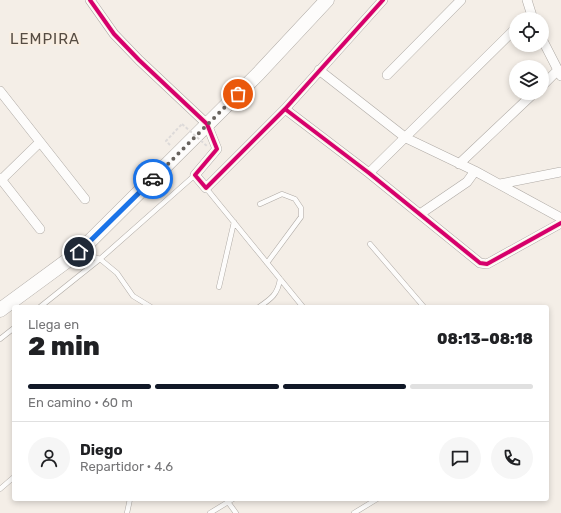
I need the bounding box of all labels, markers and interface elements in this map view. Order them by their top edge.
map controls [509,12,549,100]
button: locate [509,12,549,52]
district label: LEMPIRA [10,30,80,48]
button: layers [509,60,549,100]
pin [221,77,255,111]
icon: bag [227,83,249,105]
courier [133,159,173,199]
icon: car [142,168,164,190]
pin [62,235,96,269]
icon: home [68,241,90,263]
text: Llega en [28,317,79,332]
text: 08:13–08:18 [437,330,533,348]
text: 2 min [28,331,100,362]
text: En camino · 60 m [28,395,133,410]
button: person [28,437,70,479]
button: chat [439,437,481,479]
button: phone [491,437,533,479]
text: Diego [80,441,123,459]
text: Repartidor · 4.6 [80,459,173,474]

